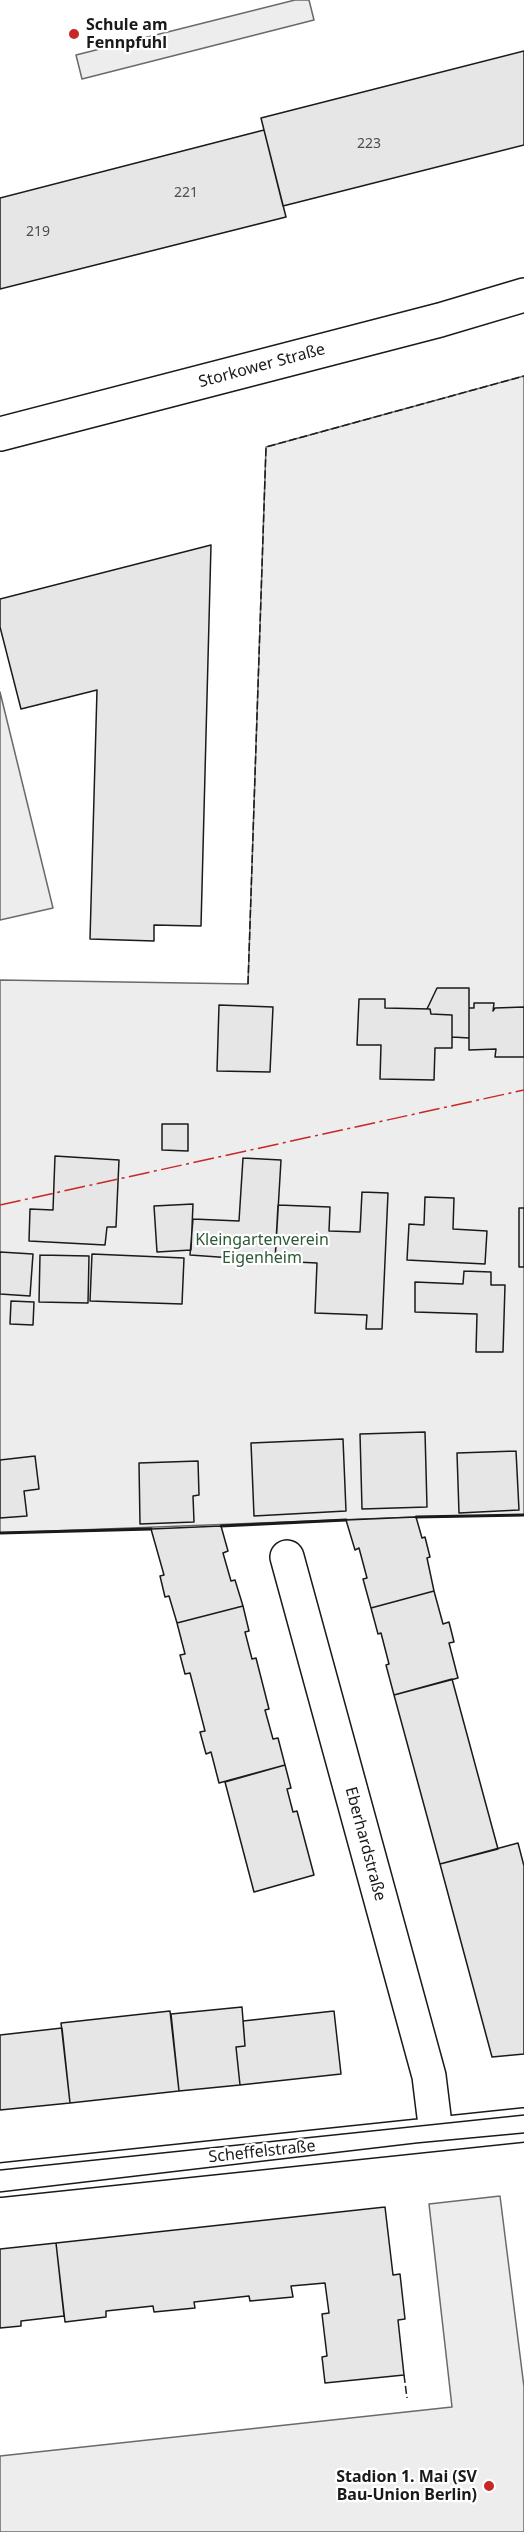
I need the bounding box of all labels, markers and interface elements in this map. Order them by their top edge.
place label: Schule am Fennpfuhl [86,15,168,53]
marker: Schule am Fennpfuhl [67,27,81,41]
house number: 223 [357,136,381,152]
house number: 221 [174,185,198,201]
house number: 219 [26,224,50,240]
street label: Storkower Straße [197,340,327,392]
park label: Kleingartenverein Eigenheim [195,1230,329,1268]
street label: Eberhardstraße [341,1785,389,1903]
street label: Scheffelstraße [208,2137,316,2167]
place label: Stadion 1. Mai (SV Bau-Union Berlin) [336,2467,477,2505]
marker: Stadion 1. Mai (SV Bau-Union Berlin) [482,2479,496,2493]

